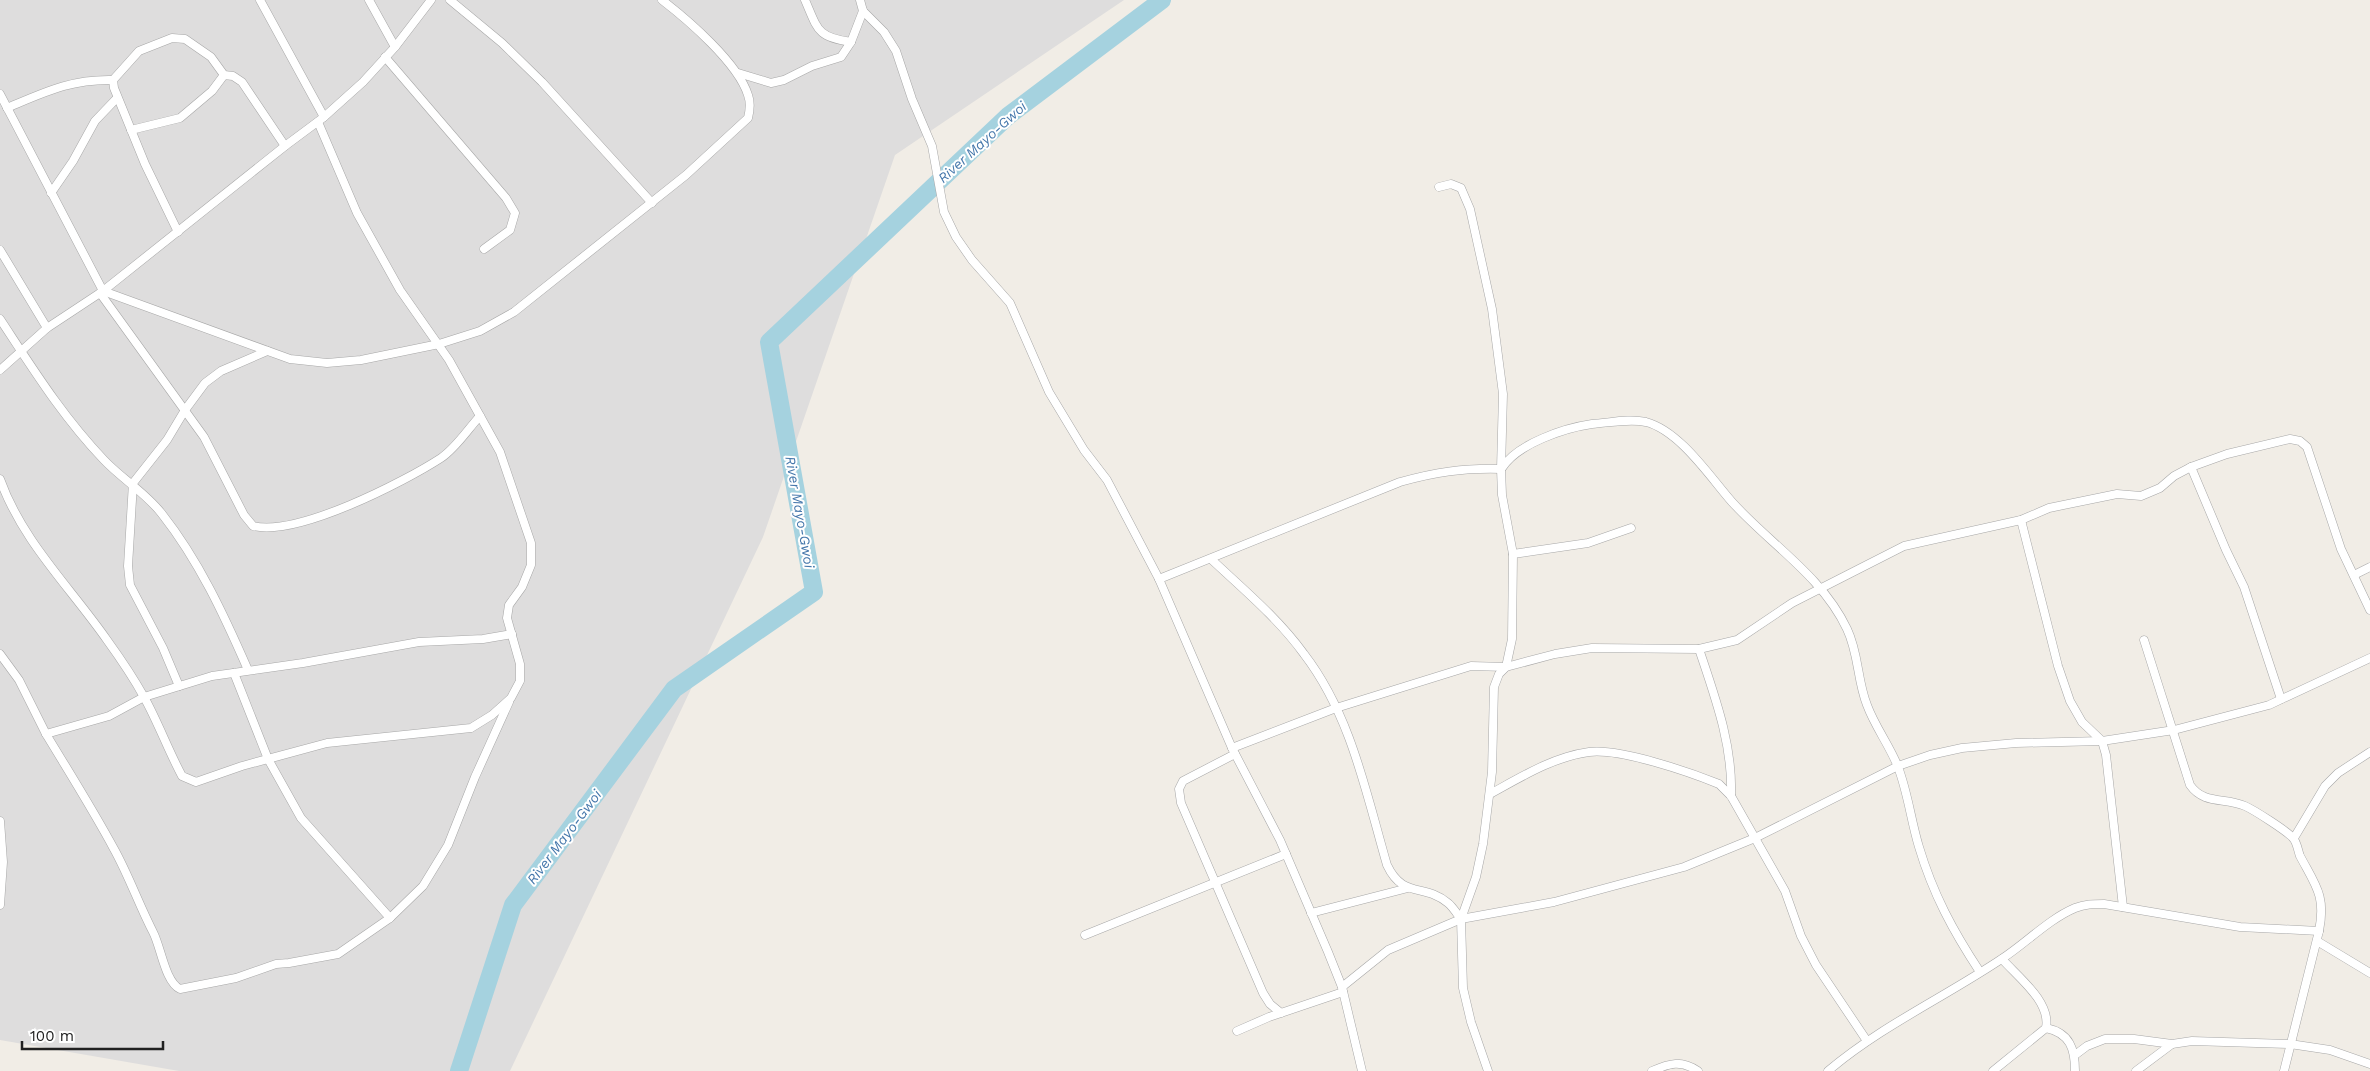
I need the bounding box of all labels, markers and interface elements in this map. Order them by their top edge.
water label: River Mayo-Gwoi [934,98,1030,186]
water label: River Mayo-Gwoi [782,455,818,570]
water label: River Mayo-Gwoi [523,787,605,887]
scale bar [22,1018,164,1050]
text: 100 m [30,1027,74,1045]

